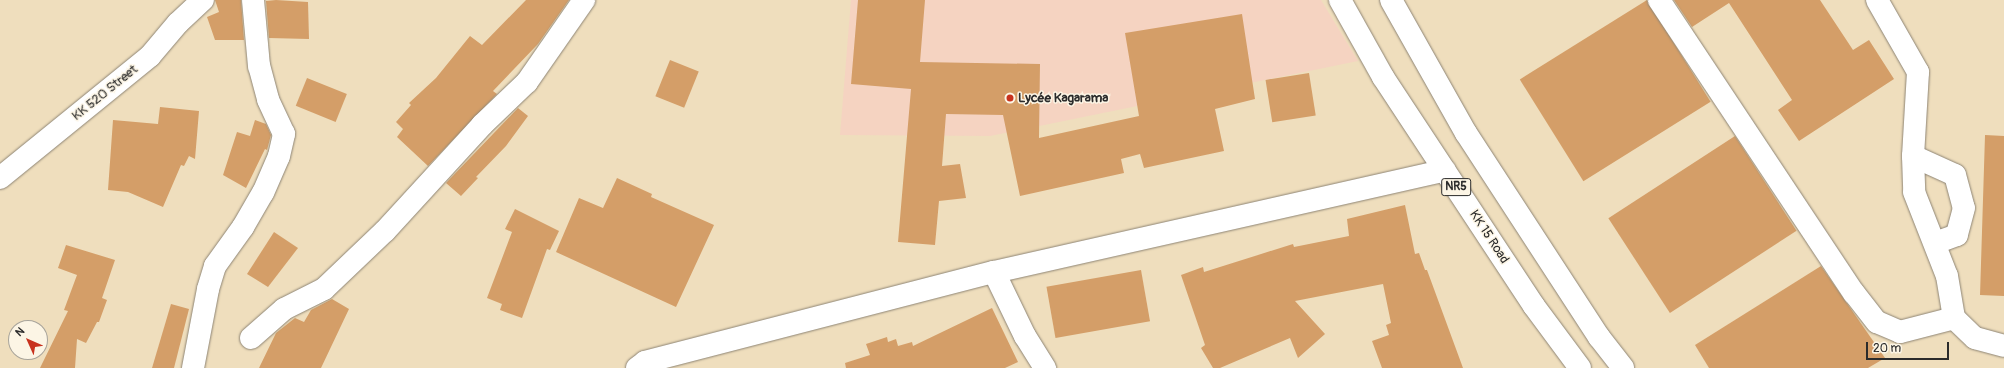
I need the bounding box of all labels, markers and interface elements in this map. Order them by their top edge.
street label: KK 520 Street [69,62,141,124]
place label: Lycée Kagarama [1018,90,1108,106]
marker: Lycée Kagarama [1005,93,1015,103]
road number: NR5 [1441,177,1471,197]
street label: KK 15 Road [1466,207,1512,267]
north arrow [8,320,48,360]
text: N [13,325,27,339]
scale bar [1868,334,1951,360]
text: 20 m [1873,341,1901,356]

